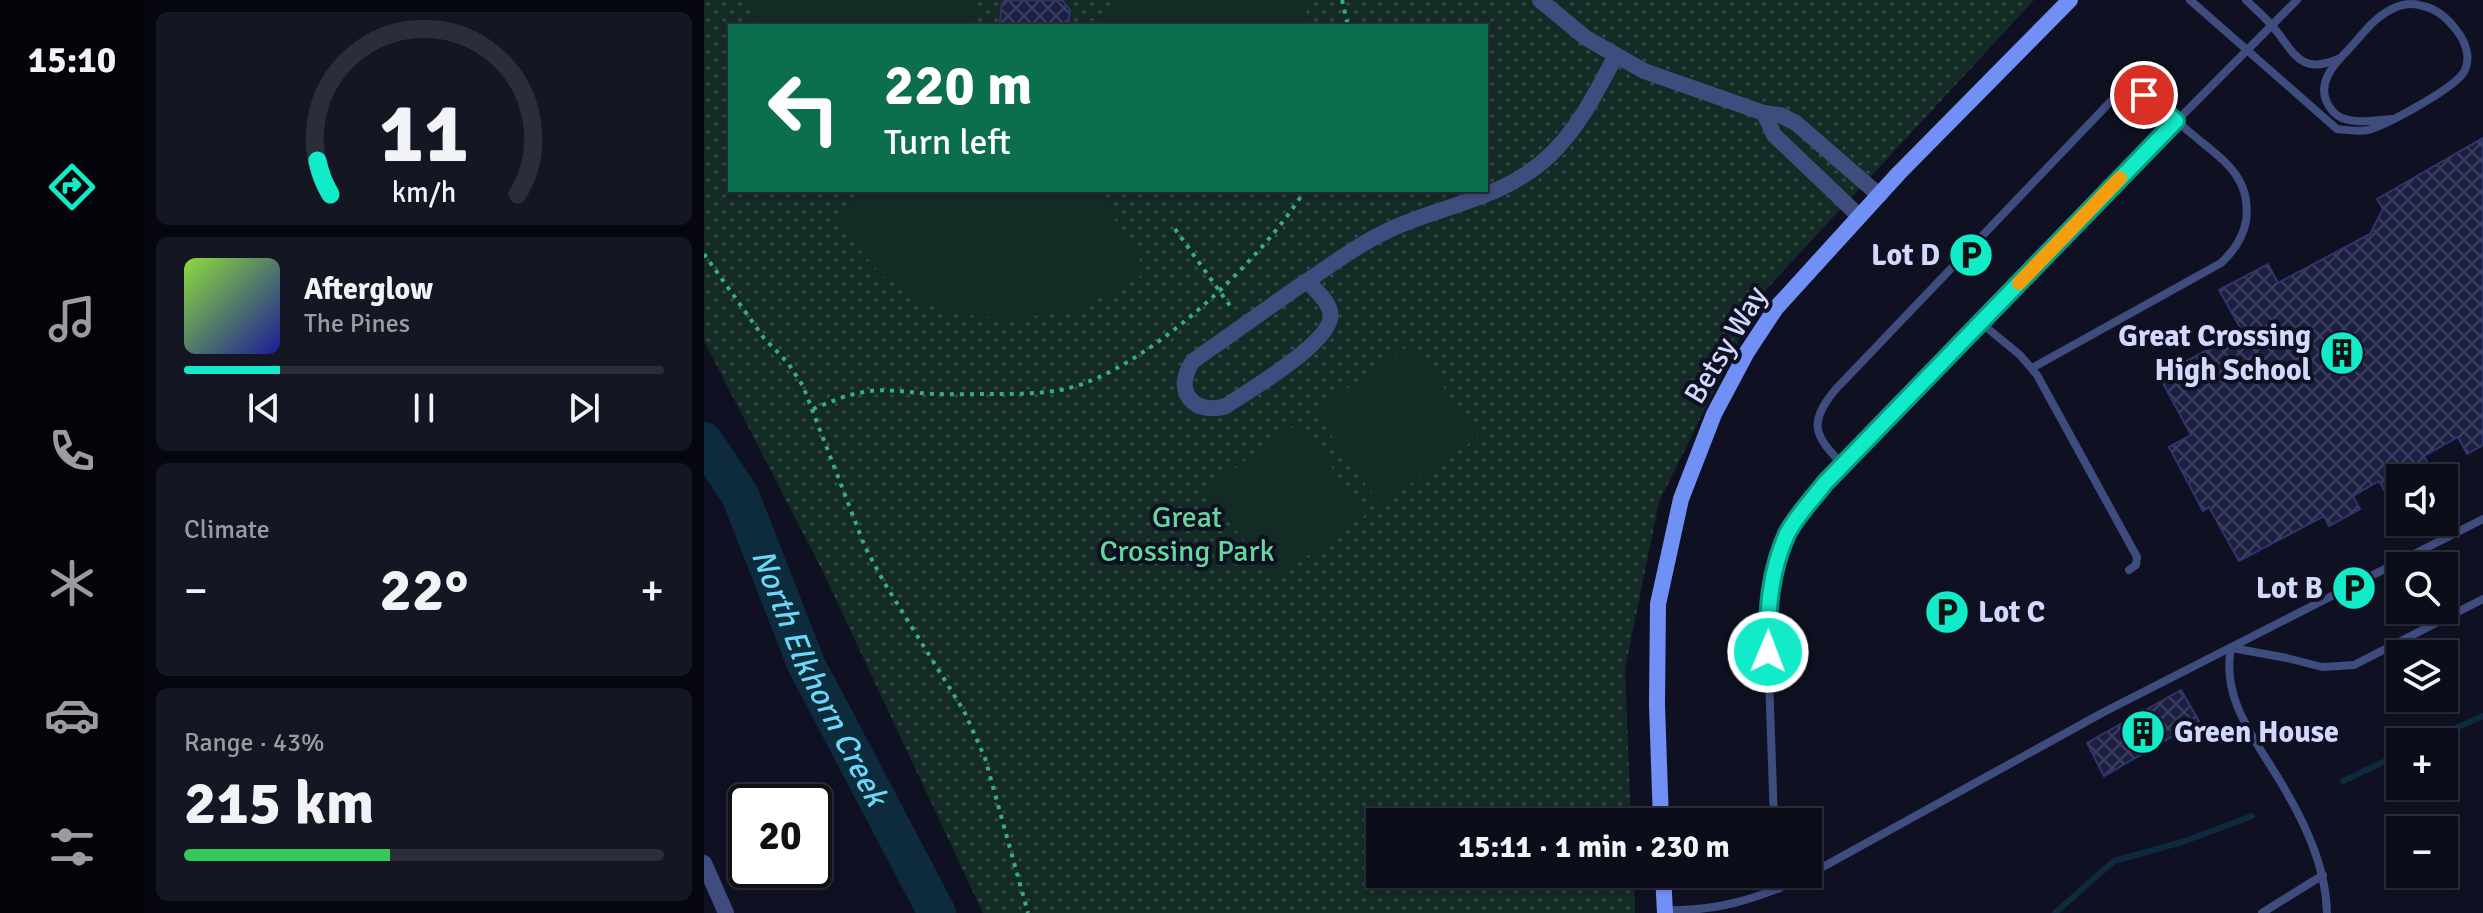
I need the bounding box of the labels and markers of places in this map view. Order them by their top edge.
pin [2110,61,2178,129]
parking icon: Lot D [1947,231,1995,279]
place label: Lot D [1871,237,1940,274]
place label: Great Crossing High School [2118,318,2311,389]
building icon: Great Crossing High School [2318,329,2366,377]
parking icon: Lot B [2330,564,2378,612]
place label: Lot B [2256,570,2323,607]
parking icon: Lot C [1923,588,1971,636]
place label: Lot C [1978,594,2045,631]
building icon: Green House [2119,708,2167,756]
place label: Green House [2174,714,2339,751]

